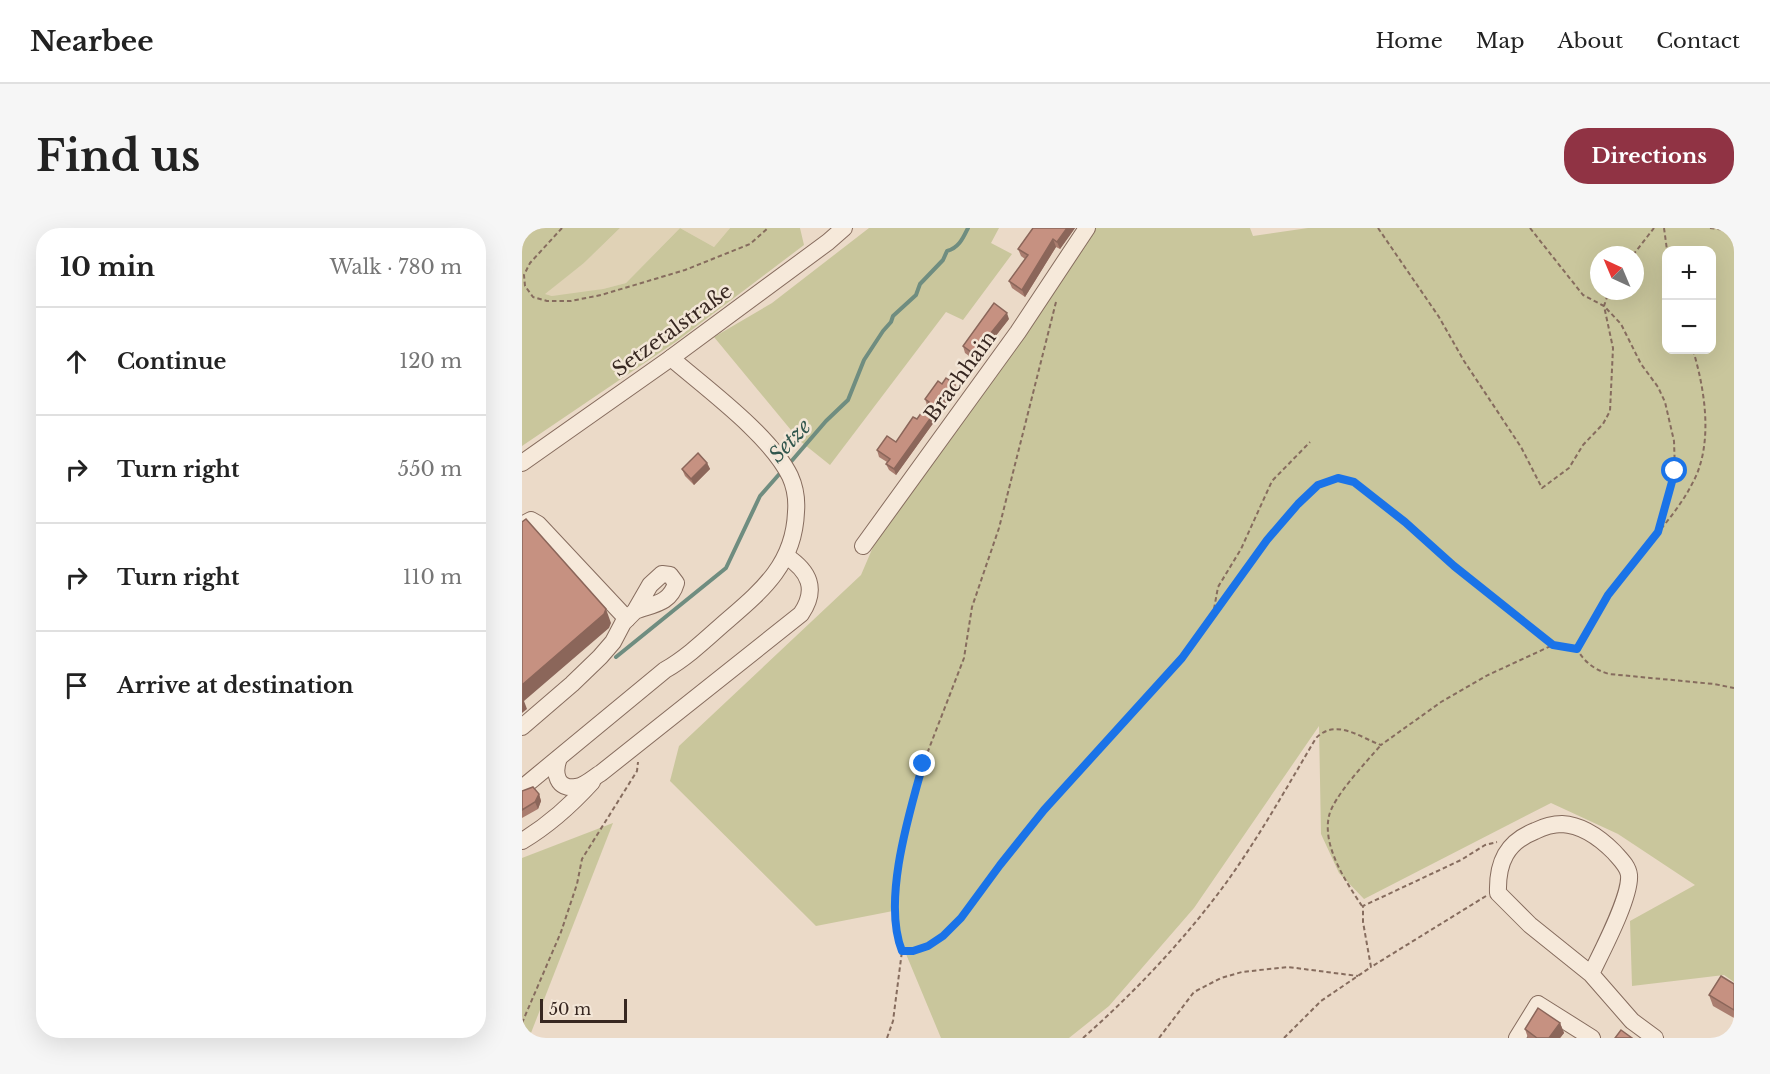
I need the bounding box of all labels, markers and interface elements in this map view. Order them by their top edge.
text: Nearbee [30,24,154,59]
text: Home [1376,28,1443,54]
text: Map [1476,28,1524,54]
text: About [1557,28,1623,54]
text: Contact [1656,28,1740,54]
button: Directions [1564,128,1734,184]
text: Find us [36,130,200,182]
north arrow [1590,246,1644,300]
map controls [1662,246,1716,354]
button: + [1662,246,1716,300]
text: 10 min [60,251,155,283]
text: Walk · 780 m [330,255,462,279]
street label: Setzetalstraße [607,279,737,381]
button: − [1662,300,1716,354]
street label: Brachhain [919,326,1001,426]
icon: ahead [60,345,93,378]
text: Continue [117,348,226,375]
text: 120 m [399,349,462,373]
water label: Setze [763,413,817,468]
icon: right [60,453,93,486]
text: Turn right [117,456,239,483]
text: 550 m [398,457,462,481]
route start [1661,457,1687,483]
icon: right [60,561,93,594]
text: Turn right [117,564,239,591]
text: 110 m [403,565,462,589]
icon: arrive [60,669,93,702]
text: Arrive at destination [117,672,354,699]
route end [909,750,935,776]
scale bar [540,996,627,1024]
text: 50 m [549,999,591,1019]

